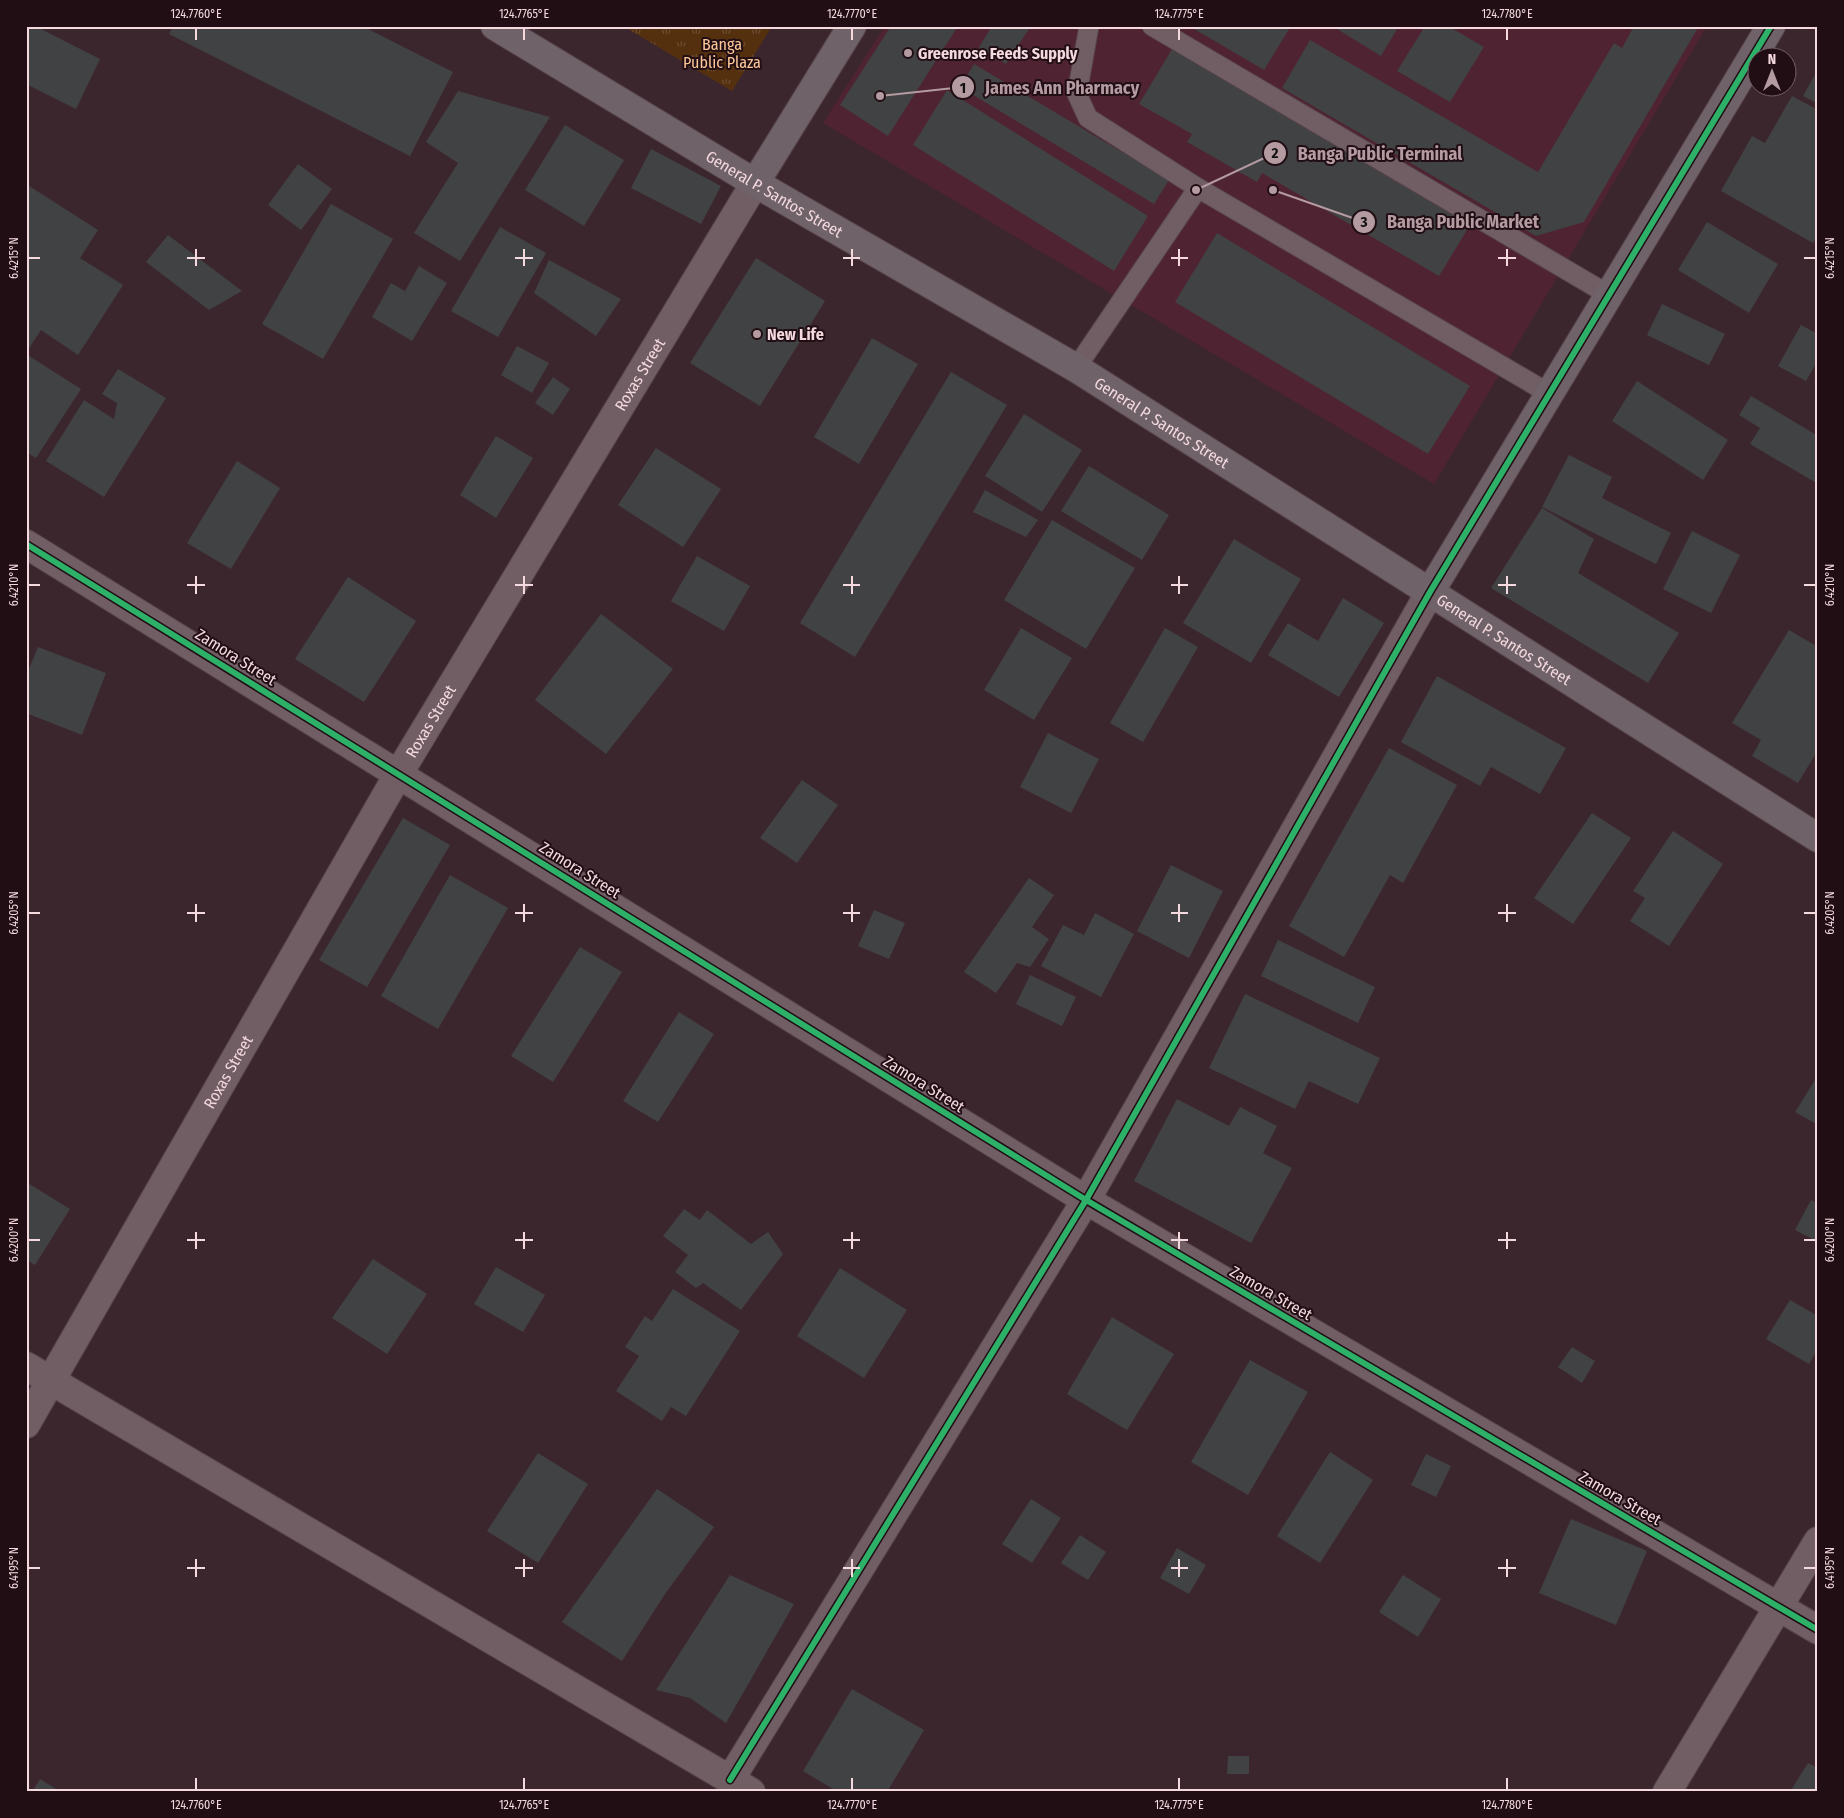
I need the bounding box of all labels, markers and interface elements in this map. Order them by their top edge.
text: 124.7760°E [170,7,222,21]
text: 124.7765°E [499,7,549,21]
text: 124.7770°E [827,7,877,21]
text: 124.7775°E [1154,7,1204,21]
text: 124.7780°E [1481,7,1533,21]
park label: Banga Public Plaza [683,35,761,72]
place label: Greenrose Feeds Supply [918,44,1078,63]
marker: Greenrose Feeds Supply [902,47,914,59]
north arrow [1746,48,1796,98]
text: N [1768,51,1776,68]
callout: James Ann Pharmacy [950,71,1150,104]
text: James Ann Pharmacy [984,77,1140,99]
text: 1 [960,79,966,97]
callout: Banga Public Terminal [1262,137,1472,170]
text: Banga Public Terminal [1298,143,1462,165]
text: 2 [1271,144,1279,162]
street label: General P. Santos Street [703,146,847,242]
callout: Banga Public Market [1352,205,1549,238]
text: Banga Public Market [1387,211,1540,233]
text: 3 [1359,213,1368,231]
text: 6.4215°N [7,237,21,279]
text: 6.4215°N [1823,237,1837,279]
place label: New Life [767,325,824,344]
marker: New Life [751,328,763,340]
street label: Roxas Street [610,334,669,414]
street label: General P. Santos Street [1091,373,1233,472]
text: 6.4210°N [7,564,21,606]
text: 6.4210°N [1823,564,1837,606]
street label: General P. Santos Street [1433,590,1576,689]
street label: Zamora Street [192,625,281,690]
street label: Roxas Street [401,681,460,761]
street label: Zamora Street [536,838,625,903]
text: 6.4205°N [7,891,21,935]
text: 6.4205°N [1823,891,1837,935]
street label: Roxas Street [199,1031,257,1112]
street label: Zamora Street [880,1052,969,1117]
text: 6.4200°N [7,1218,21,1262]
text: 6.4200°N [1823,1218,1837,1262]
street label: Zamora Street [1226,1262,1316,1325]
street label: Zamora Street [1575,1467,1665,1530]
text: 6.4195°N [7,1547,21,1589]
text: 6.4195°N [1823,1547,1837,1589]
text: 124.7760°E [170,1798,222,1812]
text: 124.7765°E [499,1798,549,1812]
text: 124.7770°E [827,1798,877,1812]
text: 124.7775°E [1154,1798,1204,1812]
text: 124.7780°E [1481,1798,1533,1812]

